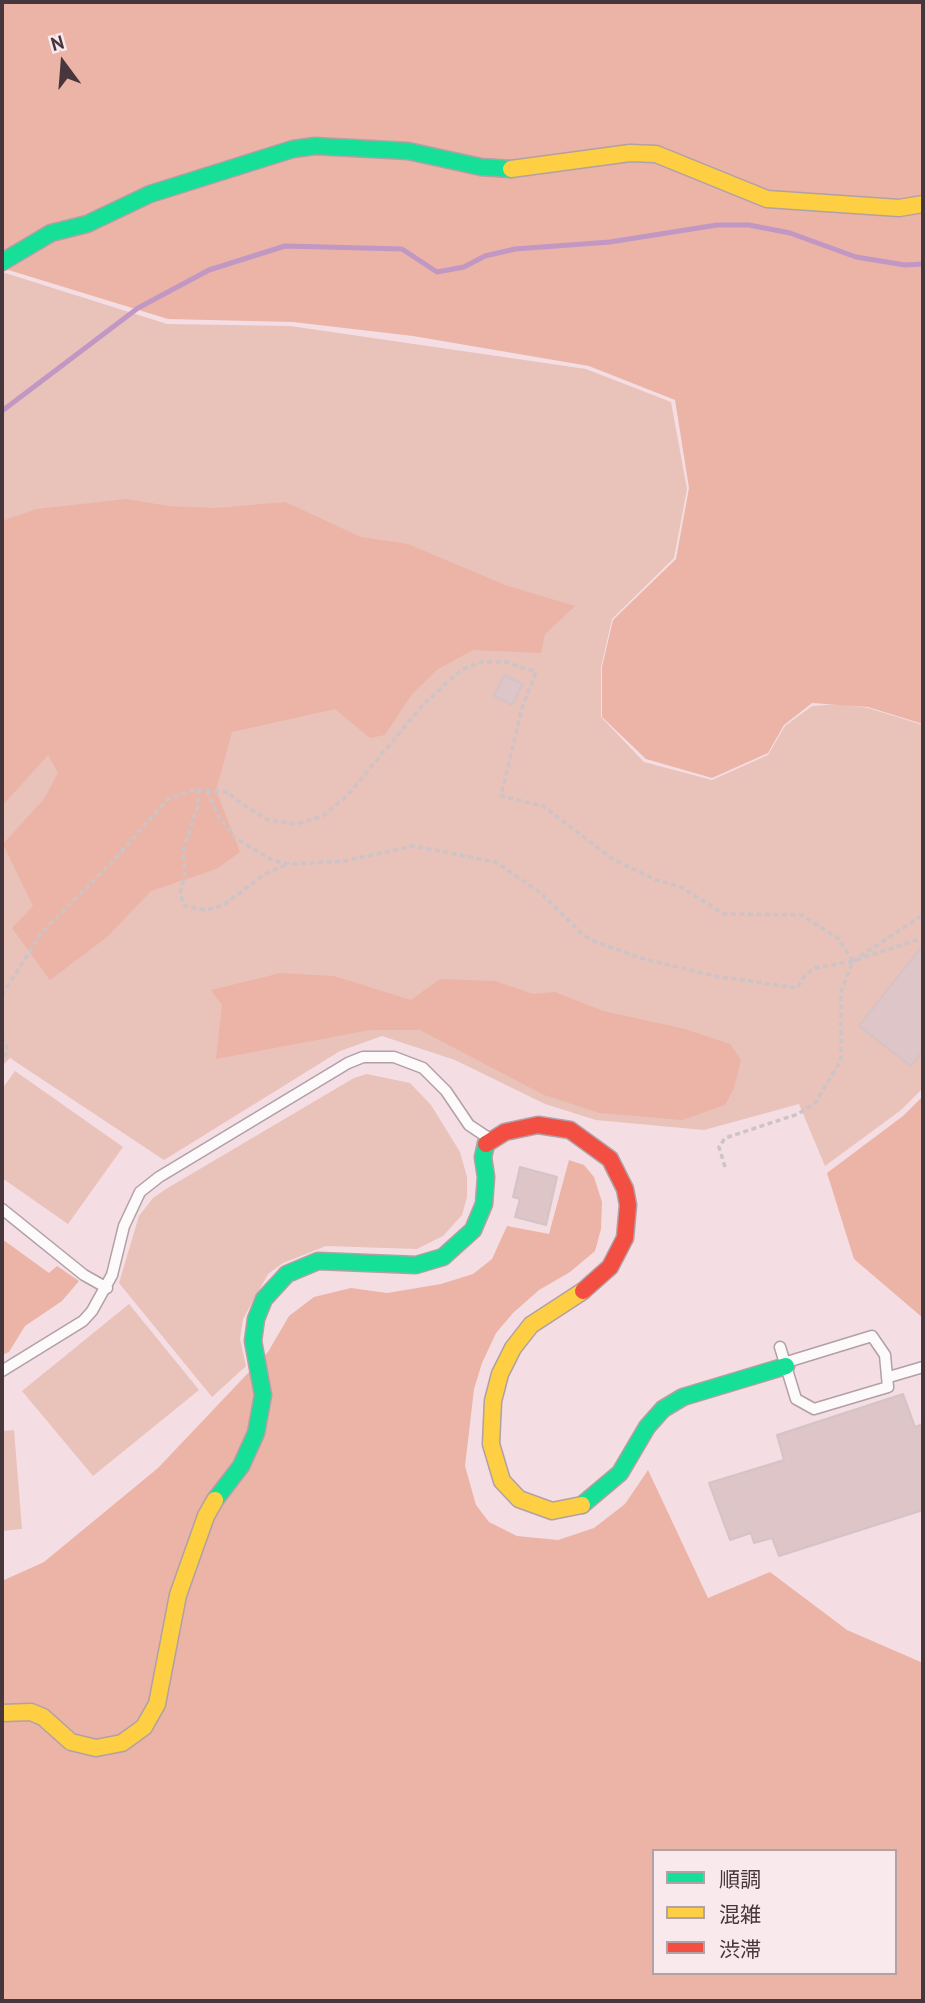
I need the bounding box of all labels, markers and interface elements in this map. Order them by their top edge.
north arrow [28,28,98,98]
text: N [48,30,67,56]
legend [652,1849,897,1975]
text: 順調 [719,1866,761,1893]
text: 混雑 [719,1901,761,1928]
text: 渋滞 [719,1936,761,1963]

